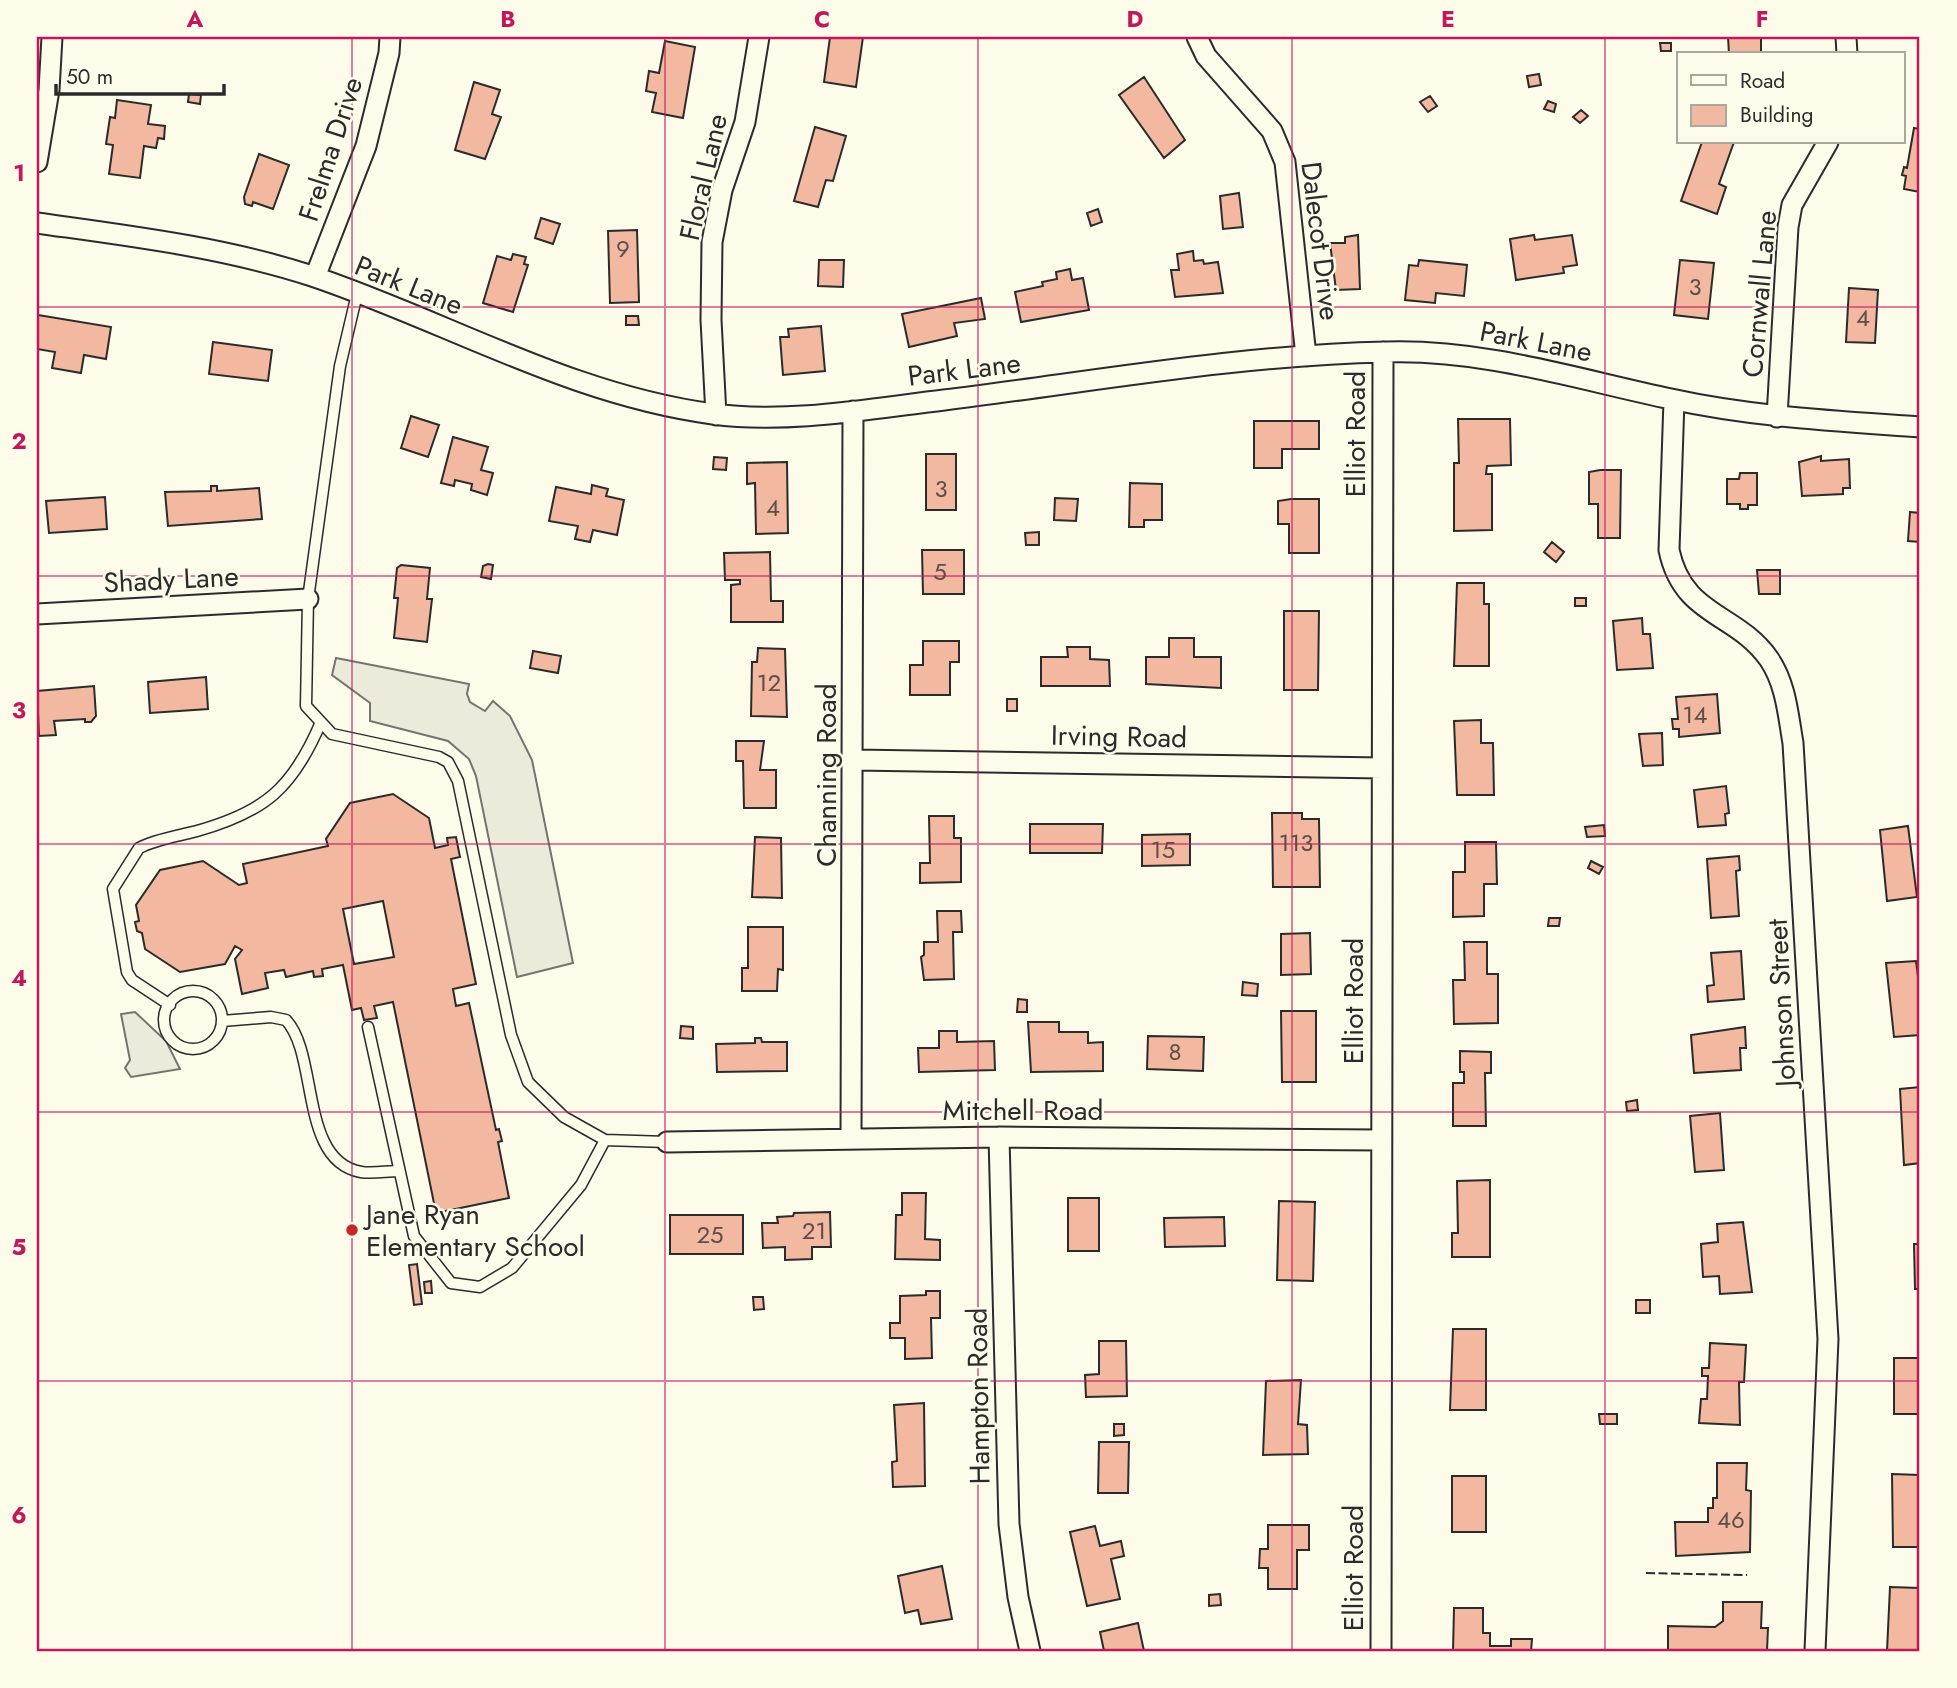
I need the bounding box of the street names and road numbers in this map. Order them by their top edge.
street label: Frelma Drive [288,72,373,227]
street label: Floral Lane [669,110,738,244]
street label: Dalecot Drive [1290,159,1351,323]
street label: Cornwall Lane [1732,209,1787,379]
street label: Park Lane [349,245,469,326]
street label: Park Lane [1476,311,1596,372]
street label: Park Lane [905,342,1023,397]
street label: Elliot Road [1335,371,1376,497]
street label: Shady Lane [102,555,240,604]
street label: Channing Road [806,683,847,867]
street label: Irving Road [1050,715,1188,758]
street label: Johnson Street [1757,918,1807,1092]
street label: Elliot Road [1333,938,1374,1064]
street label: Mitchell Road [943,1090,1103,1131]
street label: Hampton Road [956,1307,1001,1485]
street label: Elliot Road [1333,1505,1374,1631]

